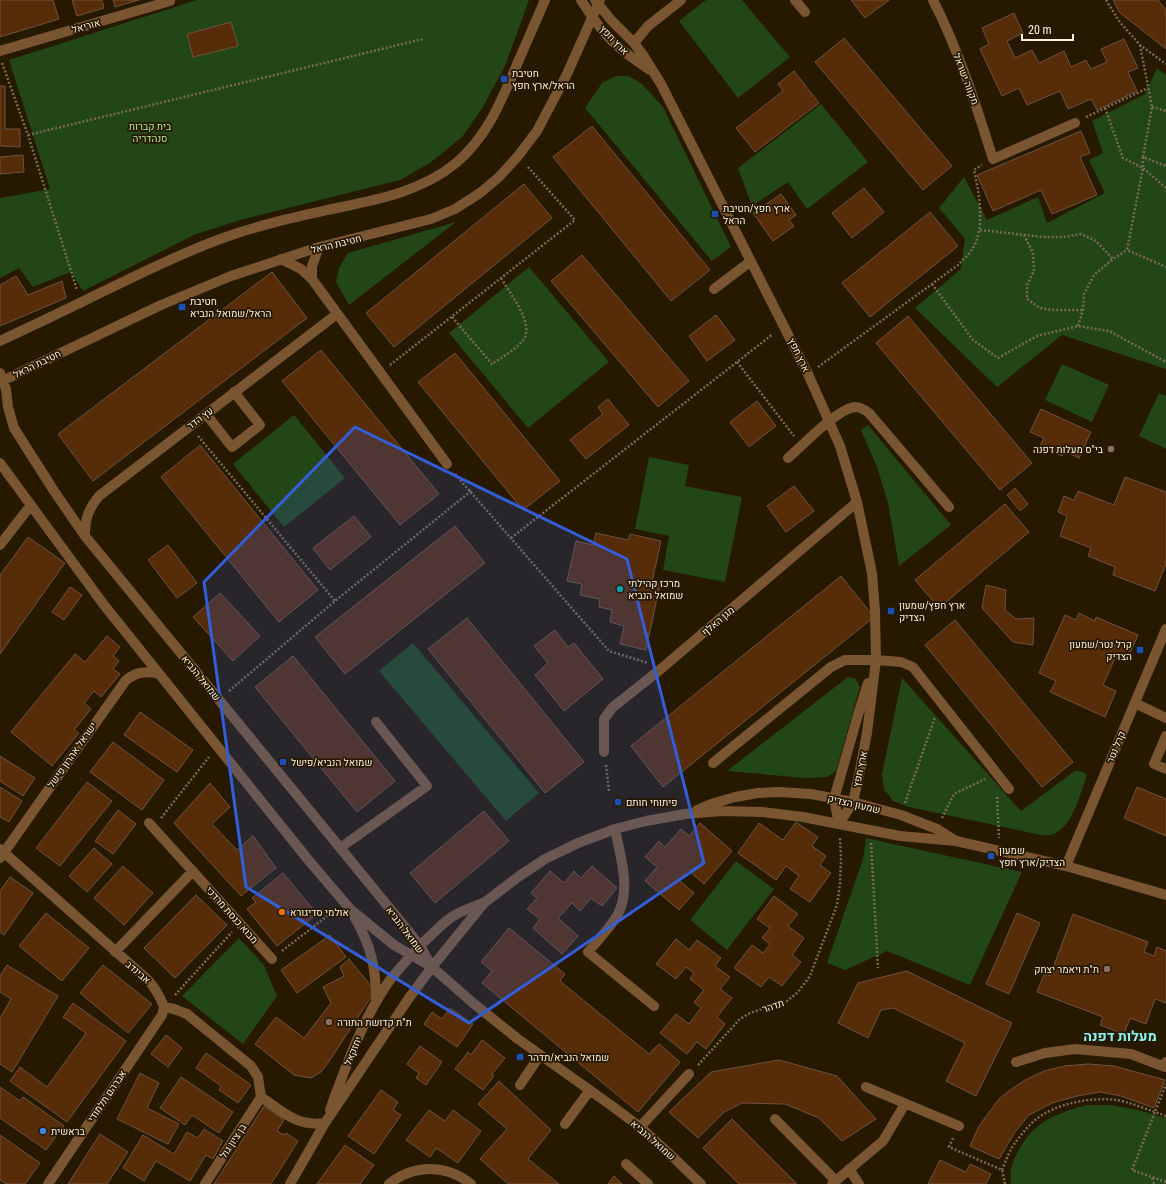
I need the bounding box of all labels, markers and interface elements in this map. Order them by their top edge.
scale bar [1022,16,1073,42]
street label: אוריאל [71,17,101,35]
street label: ארץ חפץ [597,23,631,57]
text: 20 m [1028,23,1052,37]
street label: מקווה ישראל [951,52,981,106]
place label: חטיבת הראל/ארץ חפץ [512,68,575,91]
marker: חטיבת הראל/ארץ חפץ [499,74,509,84]
park label: בית קברות סנהדריה [129,121,172,144]
place label: ארץ חפץ/חטיבת הראל [723,203,790,226]
marker: ארץ חפץ/חטיבת הראל [710,209,720,219]
street label: חטיבת הראל [310,232,362,256]
place label: חטיבת הראל/שמואל הנביא [190,296,271,319]
marker: חטיבת הראל/שמואל הנביא [177,302,187,312]
street label: ארץ חפץ [786,336,812,374]
street label: חטיבת הראל [11,348,63,380]
street label: עץ הדר [185,405,215,431]
place label: בי"ס מעלות דפנה [1033,444,1104,455]
marker: בי"ס מעלות דפנה [1106,444,1116,454]
place label: מרכז קהילתי שמואל הנביא [628,578,683,601]
marker: מרכז קהילתי שמואל הנביא [615,584,625,594]
place label: ארץ חפץ/שמעון הצדיק [899,600,965,623]
street label: מגן האלף [700,604,736,638]
marker: ארץ חפץ/שמעון הצדיק [886,606,896,616]
place label: קרל נטר/שמעון הצדיק [1069,639,1132,662]
marker: קרל נטר/שמעון הצדיק [1135,645,1145,655]
street label: שמואל הנביא [179,653,223,703]
street label: ישראל אהרון פישל [45,720,99,790]
street label: קרל נטר [1104,730,1128,764]
street label: ארץ חפץ [851,750,869,788]
marker: שמואל הנביא/פישל [278,757,288,767]
place label: שמואל הנביא/פישל [291,757,372,768]
street label: שמעון הצדיק [826,793,882,815]
marker: פיתוחי חותם [613,797,623,807]
place label: פיתוחי חותם [626,797,677,808]
place label: שמעון הצדיק/ארץ חפץ [999,845,1065,868]
marker: שמעון הצדיק/ארץ חפץ [986,851,996,861]
street label: מבוא כנסת מרדכי [204,885,260,945]
street label: שמואל הנביא [384,905,426,955]
marker: אולמי סדיגורא [277,907,287,917]
place label: אולמי סדיגורא [290,907,349,918]
street label: אבינדב [124,958,152,986]
place label: ת"ת ויאמר יצחק [1034,964,1099,975]
marker: ת"ת ויאמר יצחק [1102,964,1112,974]
street label: תדהר [761,997,785,1015]
marker: ת"ת קדושת התורה [324,1017,334,1027]
place label: ת"ת קדושת התורה [337,1017,412,1028]
district label: מעלות דפנה [1083,1028,1157,1044]
street label: יחזקאל [342,1035,364,1067]
marker: שמואל הנביא/תדהר [515,1052,525,1062]
place label: שמואל הנביא/תדהר [528,1052,609,1063]
street label: אברהם תלמודי [86,1068,128,1124]
street label: שמואל הנביא [629,1118,678,1162]
street label: בן ציון גול [218,1121,249,1160]
marker: בראשית [38,1126,48,1136]
place label: בראשית [51,1126,86,1137]

